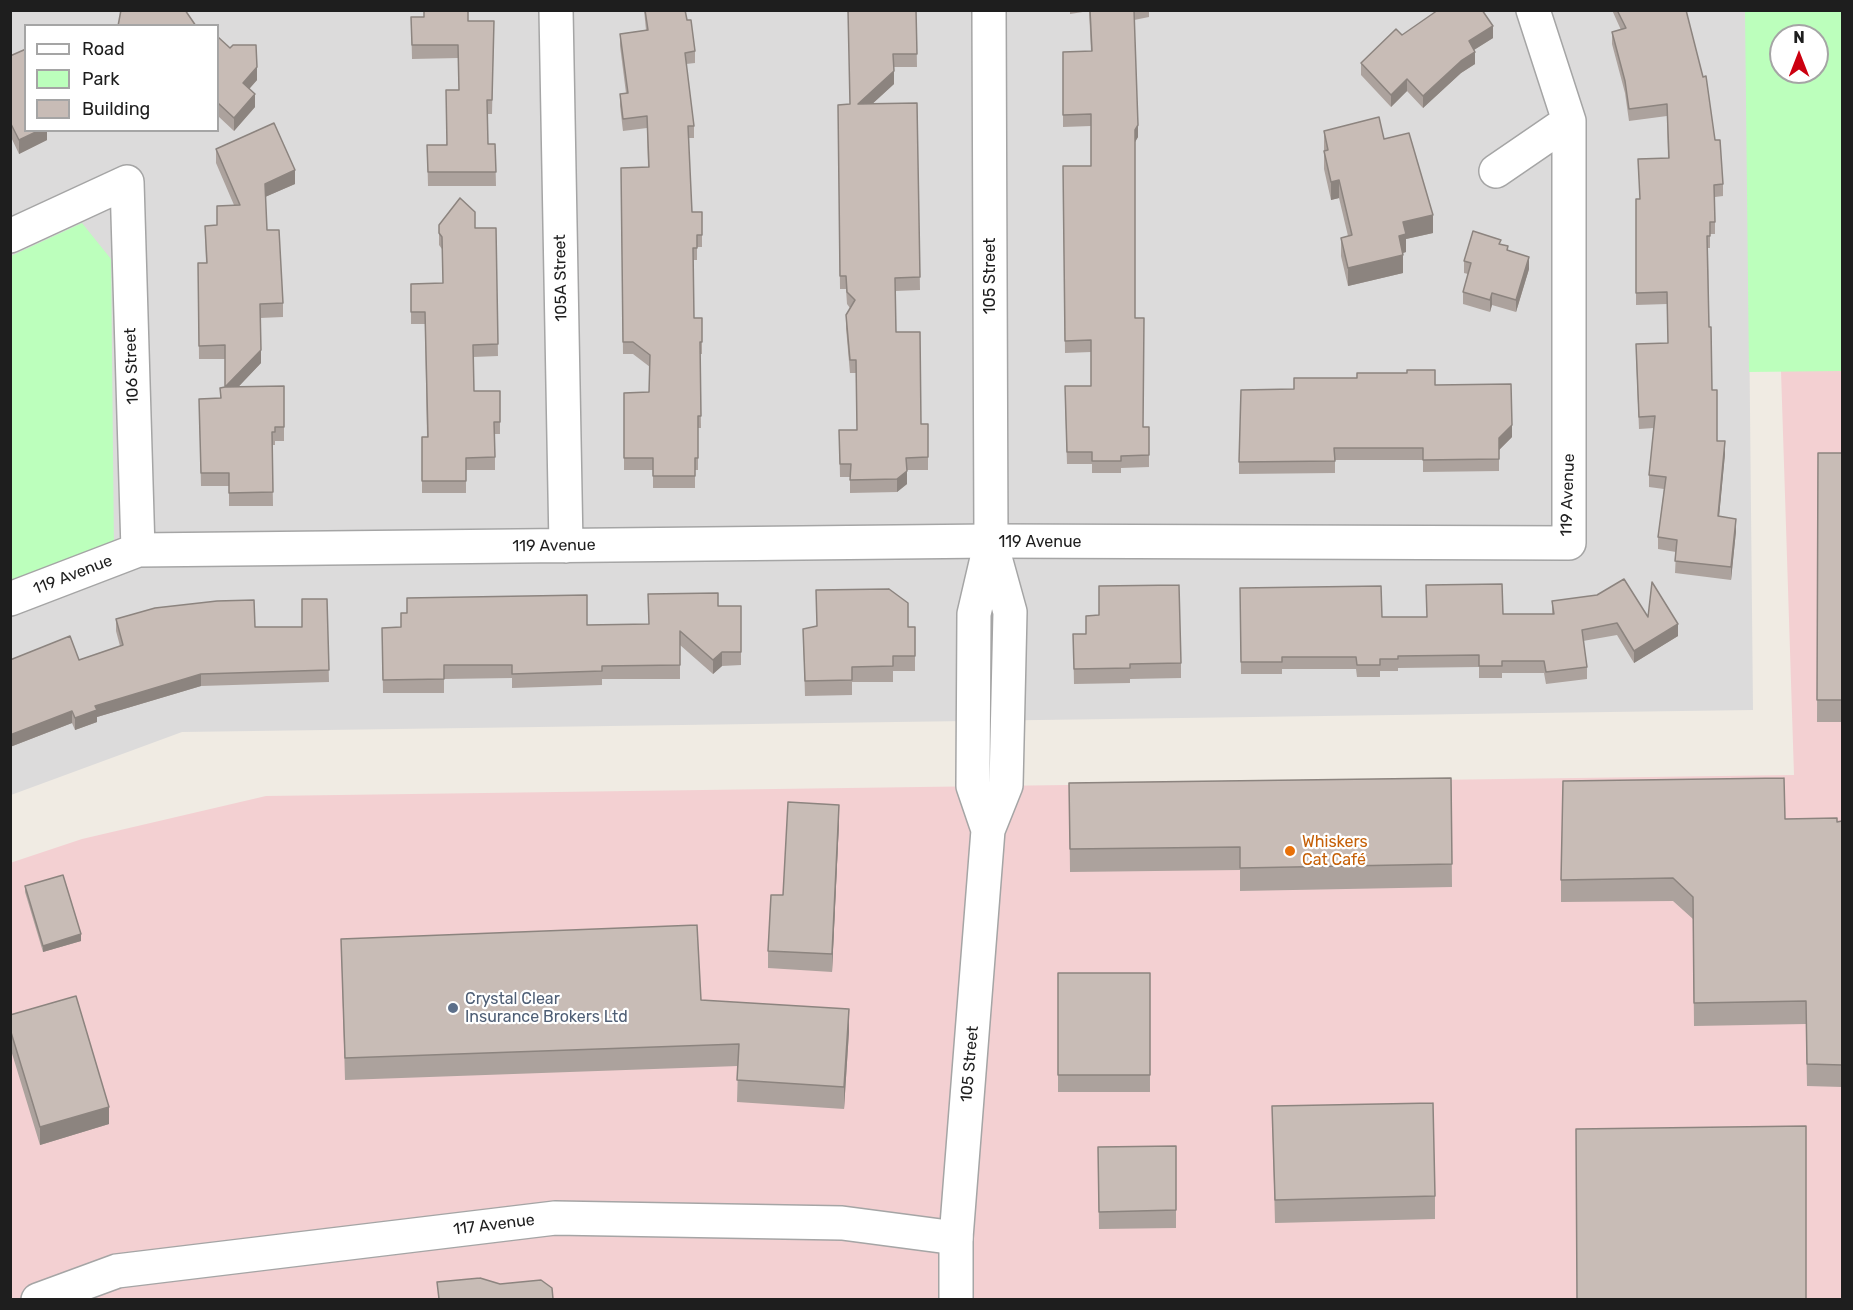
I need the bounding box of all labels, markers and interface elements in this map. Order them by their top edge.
legend [24,24,219,132]
north arrow [1769,24,1829,84]
text: N [1793,28,1805,47]
text: Road [82,38,125,60]
text: Park [82,68,119,90]
text: Building [82,98,150,120]
street label: 105A Street [551,234,571,322]
street label: 105 Street [980,238,1000,314]
street label: 106 Street [121,327,143,405]
street label: 119 Avenue [1557,453,1579,537]
street label: 119 Avenue [998,532,1082,552]
street label: 119 Avenue [512,536,596,556]
street label: 119 Avenue [31,551,115,599]
place label: Whiskers Cat Café [1302,832,1368,870]
marker: Whiskers Cat Café [1283,844,1297,858]
place label: Crystal Clear Insurance Brokers Ltd [465,989,628,1027]
marker: Crystal Clear Insurance Brokers Ltd [446,1001,460,1015]
street label: 105 Street [957,1025,983,1103]
street label: 117 Avenue [452,1210,536,1240]

